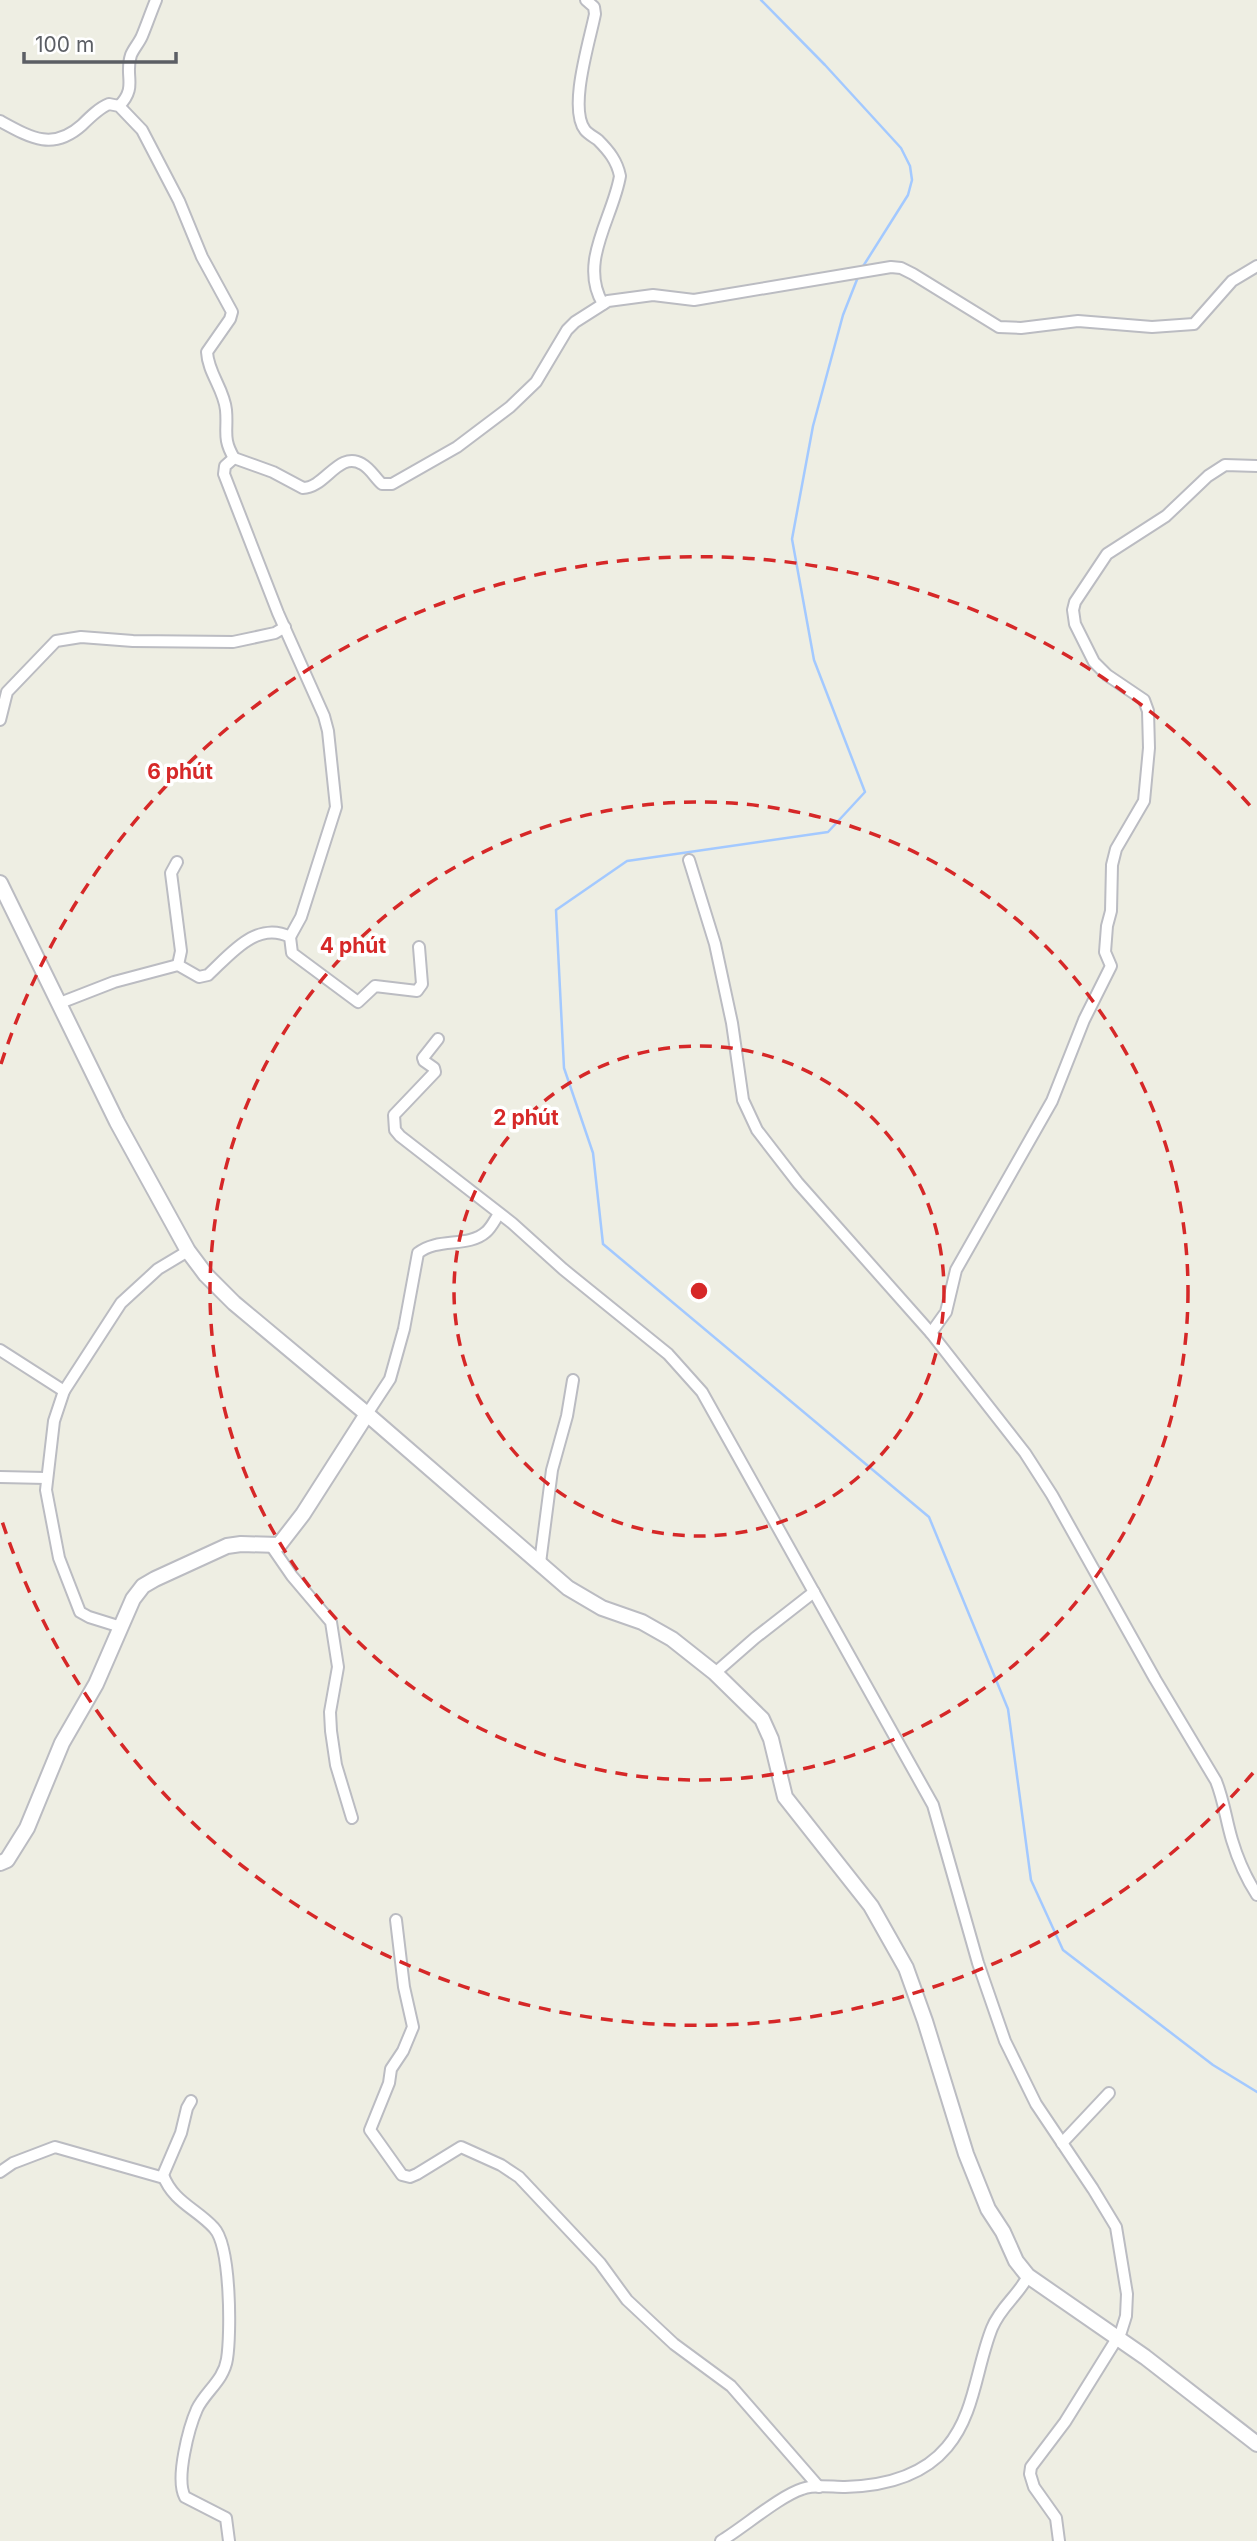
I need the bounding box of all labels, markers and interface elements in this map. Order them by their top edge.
scale bar [24,21,177,65]
text: 100 m [35,32,94,57]
text: 6 phút [147,759,213,784]
text: 4 phút [320,933,386,958]
text: 2 phút [493,1105,559,1130]
centre of rings [687,1279,711,1303]

